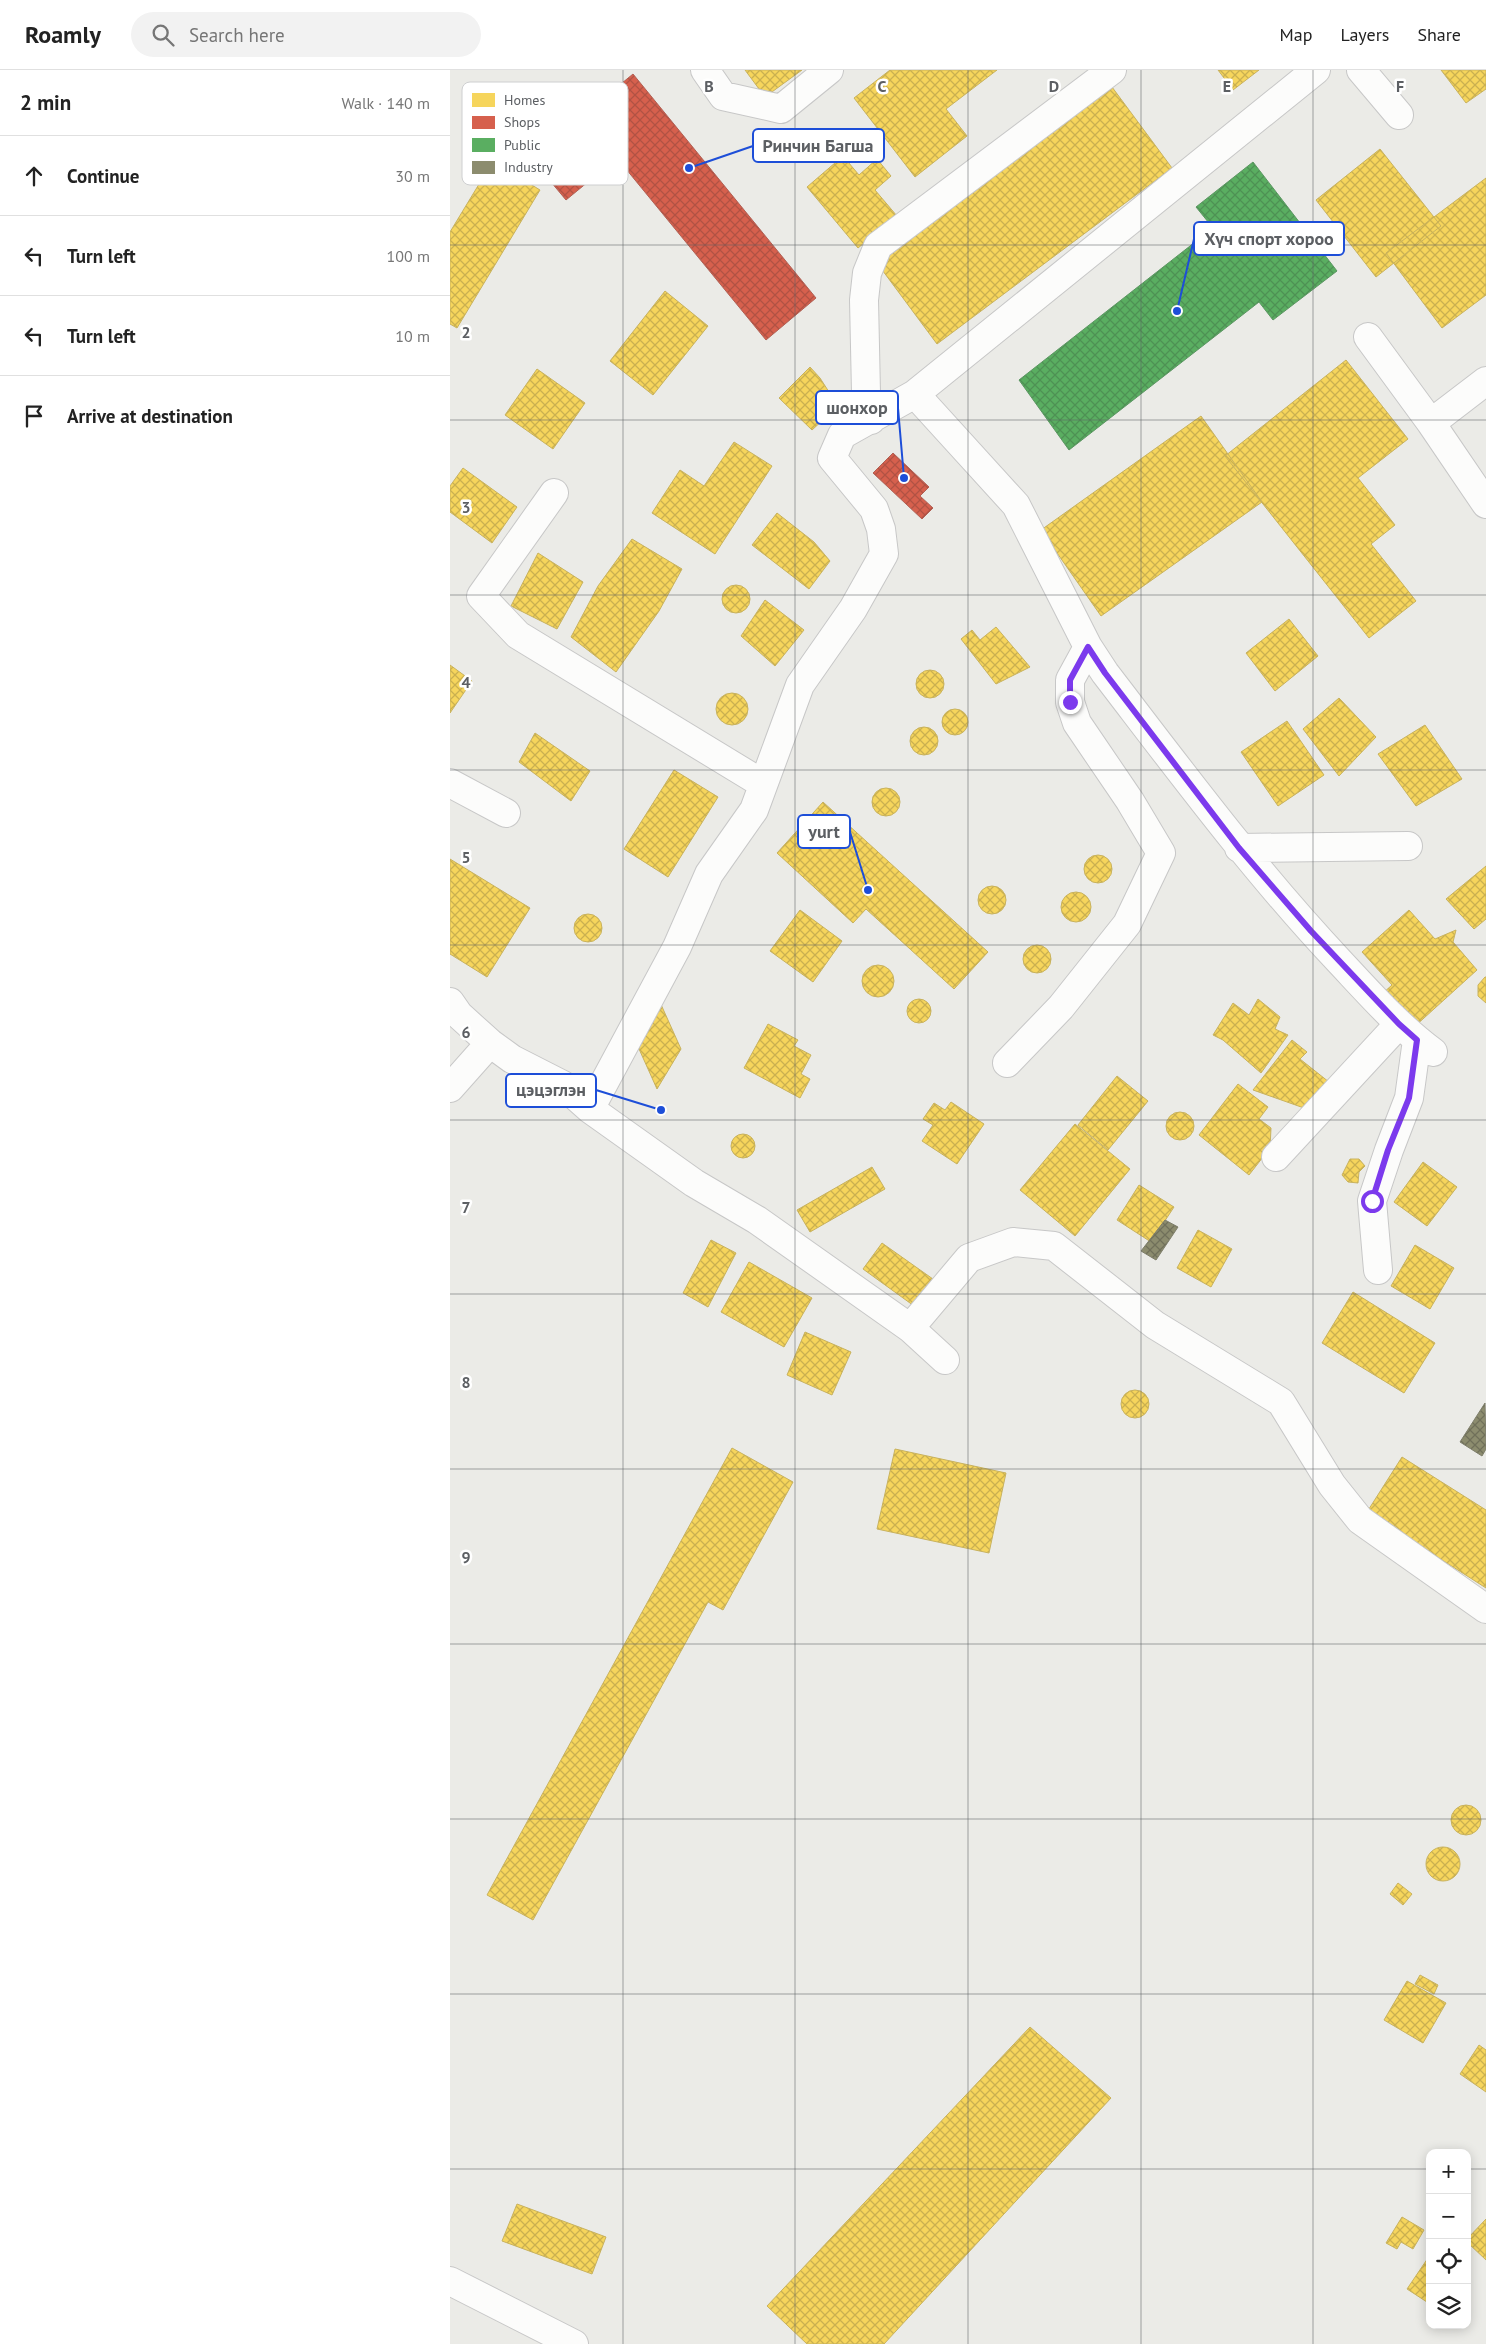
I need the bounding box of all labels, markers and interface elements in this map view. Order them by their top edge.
search box [131,12,481,57]
text: Roamly [25,19,101,50]
icon: search [149,21,177,49]
text: Search here [189,23,285,47]
text: Map [1280,23,1312,46]
text: Layers [1340,23,1389,46]
text: Share [1417,23,1461,46]
text: B [704,76,714,96]
text: C [878,76,887,96]
text: D [1049,76,1059,96]
text: E [1223,76,1231,96]
text: F [1396,76,1404,96]
legend [462,82,628,185]
text: 2 min [20,89,71,116]
text: Homes [504,91,545,109]
text: Walk · 140 m [341,93,430,113]
text: Shops [504,113,540,131]
callout: Ринчин Багша [753,129,884,162]
text: Ринчин Багша [763,134,874,157]
text: Public [504,136,541,154]
text: Industry [504,158,553,176]
icon: ahead [20,162,48,190]
text: Continue [67,164,139,188]
text: 30 m [395,166,430,186]
callout: Хүч спорт хороо [1194,222,1344,255]
text: Хүч спорт хороо [1204,227,1334,250]
icon: left [20,242,48,270]
text: Turn left [67,244,136,268]
text: 100 m [387,246,430,266]
icon: left [20,322,48,350]
text: 2 [461,322,471,342]
text: Turn left [67,324,136,348]
text: 10 m [395,326,430,346]
callout: шонхор [816,391,898,424]
text: шонхор [826,396,888,419]
icon: arrive [20,402,48,430]
text: Arrive at destination [67,404,233,428]
text: 3 [461,497,471,517]
text: 4 [461,672,471,692]
route end [1059,691,1082,714]
callout: yurt [798,815,850,848]
text: yurt [807,820,840,843]
text: 5 [461,847,471,867]
text: 6 [461,1022,471,1042]
callout: цэцэглэн [506,1074,596,1107]
text: цэцэглэн [516,1078,586,1101]
route start [1361,1190,1384,1213]
text: 7 [461,1197,471,1217]
text: 8 [461,1372,471,1392]
text: 9 [461,1547,471,1567]
map controls [1426,2149,1471,2329]
button: + [1426,2149,1471,2194]
button: − [1426,2194,1471,2239]
button: locate [1426,2239,1471,2284]
button: layers [1426,2284,1471,2329]

